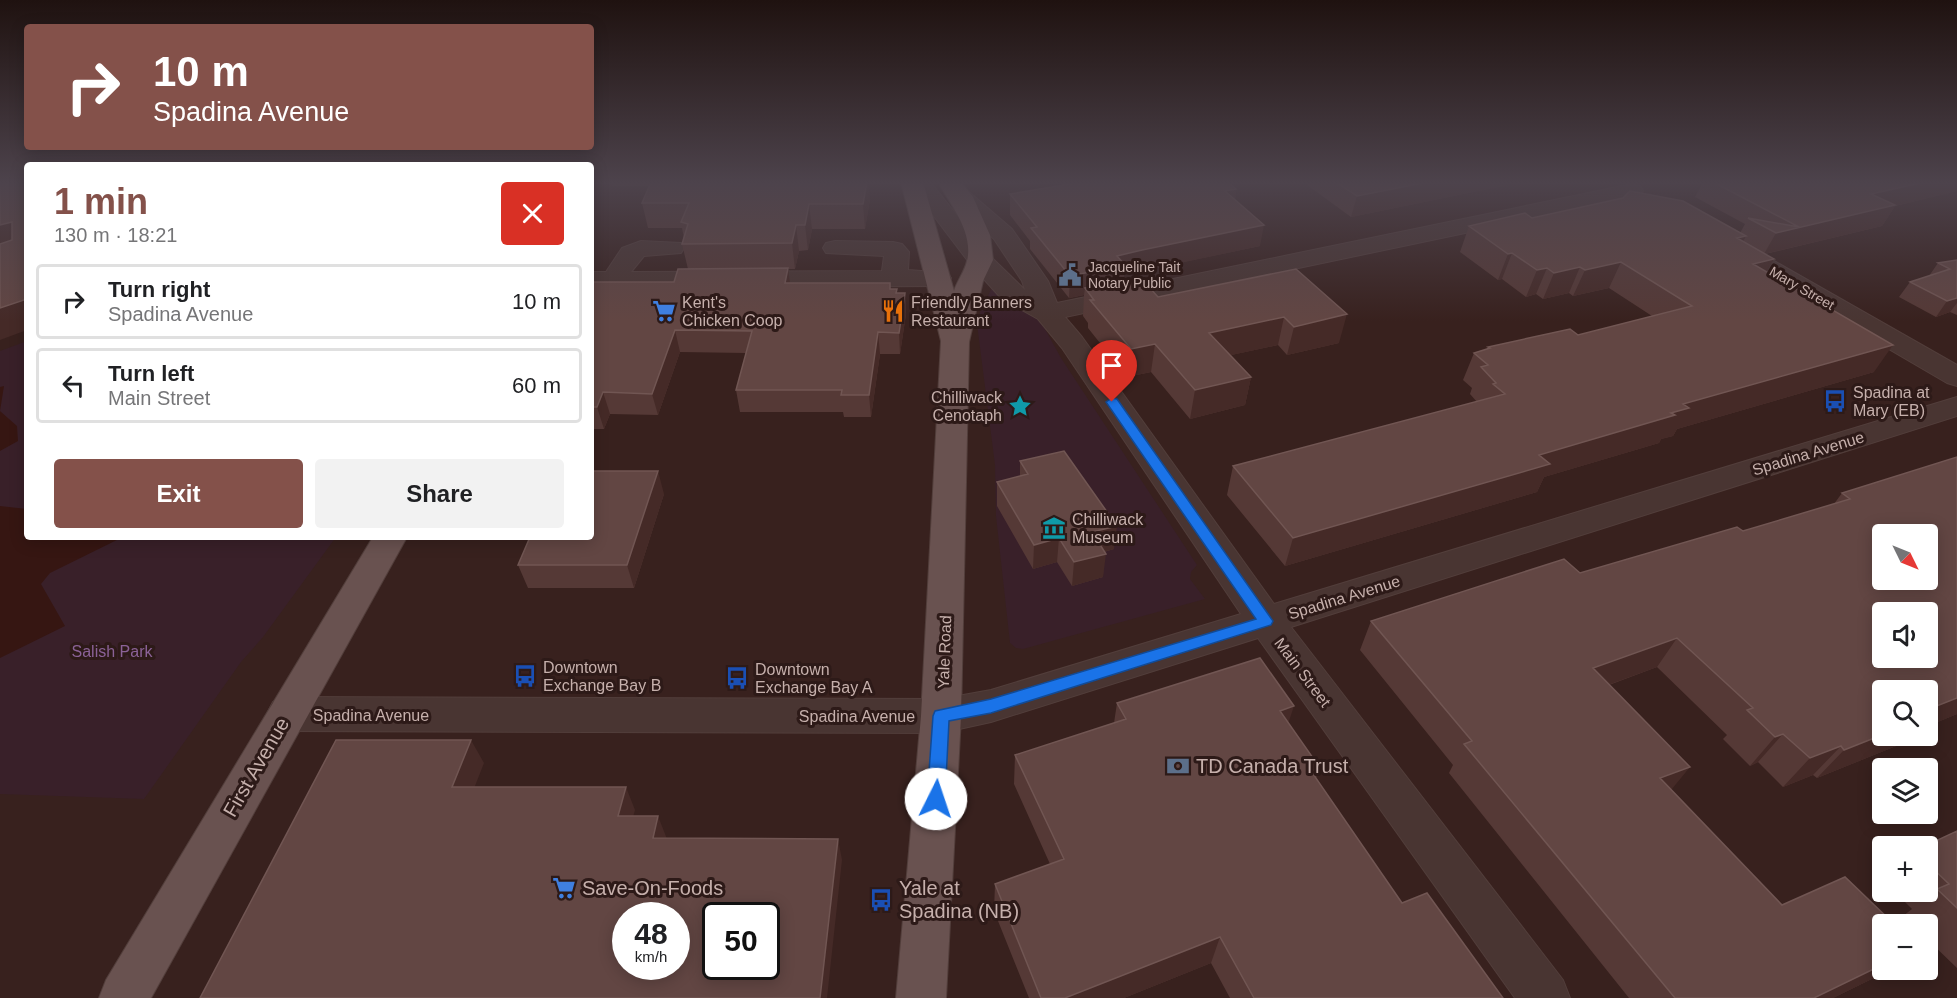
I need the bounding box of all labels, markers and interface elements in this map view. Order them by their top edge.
icon: right [54,48,132,126]
text: 10 m [153,48,249,95]
text: Spadina Avenue [153,97,349,127]
text: 1 min [54,181,148,222]
button: close [501,182,564,245]
text: 130 m · 18:21 [54,224,177,246]
place label: Jacqueline Tait Notary Public [1088,259,1180,291]
public building icon: Jacqueline Tait Notary Public [1057,262,1083,288]
street label: Mary Street [1767,263,1837,313]
text: Turn right [108,277,210,302]
icon: right [57,285,90,318]
text: 10 m [512,289,561,314]
place label: Kent's Chicken Coop [682,294,783,329]
place label: Friendly Banners Restaurant [911,294,1032,329]
supermarket icon: Kent's Chicken Coop [651,298,677,324]
restaurant icon: Friendly Banners Restaurant [880,298,906,324]
text: Spadina Avenue [108,303,253,325]
pin [1086,340,1137,402]
icon: arrive [1095,349,1128,382]
text: Turn left [108,361,194,386]
icon: left [57,369,90,402]
text: 60 m [512,373,561,398]
place label: Spadina at Mary (EB) [1853,384,1930,419]
text: Main Street [108,387,210,409]
bus stop icon: Spadina at Mary (EB) [1822,388,1848,414]
place label: Chilliwack Cenotaph [931,389,1003,424]
place icon: Chilliwack Cenotaph [1007,393,1033,419]
street label: Spadina Avenue [1750,428,1866,479]
button: Exit [54,459,303,528]
button: Share [315,459,564,528]
place label: Chilliwack Museum [1072,511,1144,546]
museum icon: Chilliwack Museum [1041,515,1067,541]
north arrow [1872,524,1938,590]
map controls [1872,524,1938,980]
street label: Spadina Avenue [1286,572,1402,623]
button: sound [1872,602,1938,668]
street label: Yale Road [935,615,954,689]
street label: Main Street [1271,635,1334,711]
park label: Salish Park [72,643,153,660]
place label: Downtown Exchange Bay B [543,659,661,694]
place label: Downtown Exchange Bay A [755,661,873,696]
bus stop icon: Downtown Exchange Bay B [512,663,538,689]
bus stop icon: Downtown Exchange Bay A [724,665,750,691]
button: search [1872,680,1938,746]
street label: Spadina Avenue [313,707,429,724]
street label: Spadina Avenue [799,708,915,725]
street label: First Avenue [219,714,293,820]
bank icon: TD Canada Trust [1165,753,1191,779]
place label: TD Canada Trust [1196,755,1349,777]
button: layers [1872,758,1938,824]
position arrow [904,767,968,831]
button: + [1872,836,1938,902]
supermarket icon: Save-On-Foods [551,875,577,901]
place label: Save-On-Foods [582,877,723,899]
place label: Yale at Spadina (NB) [899,877,1019,922]
bus stop icon: Yale at Spadina (NB) [868,887,894,913]
speed limit sign: 50 [702,902,780,980]
button: − [1872,914,1938,980]
text: 48 [634,917,668,950]
text: km/h [635,948,667,965]

